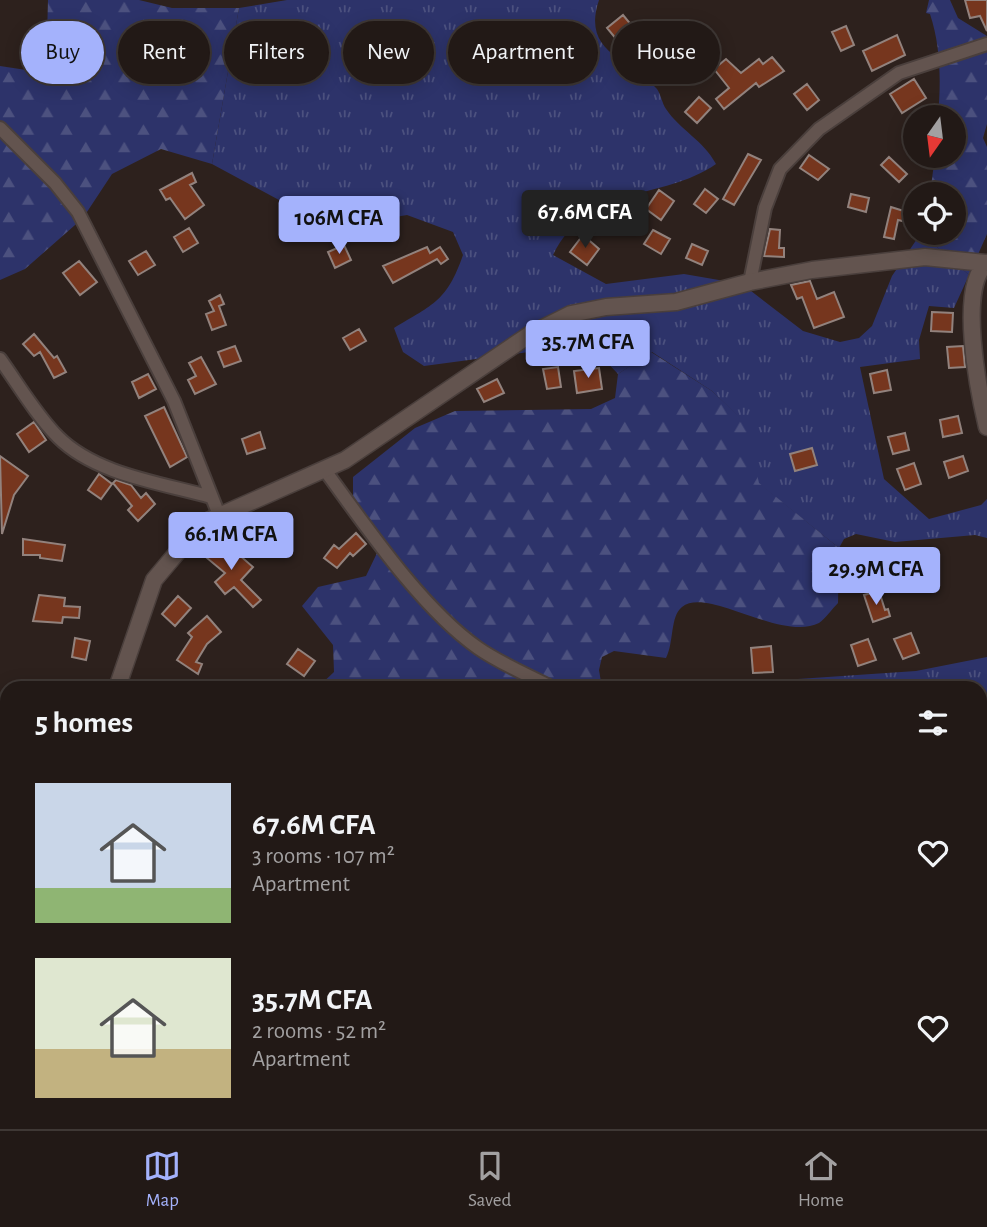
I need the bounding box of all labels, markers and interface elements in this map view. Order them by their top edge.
chip: Buy [21,21,104,84]
chip: Rent [118,21,210,84]
chip: Filters [224,21,329,84]
chip: New [343,21,434,84]
chip: Apartment [448,21,598,84]
chip: House [612,21,720,84]
north arrow [903,105,966,168]
map controls [903,105,966,245]
button: locate [903,182,966,245]
pin: 67.6M CFA [505,190,665,250]
pin: 106M CFA [267,196,411,256]
text: 67.6M CFA [538,201,632,224]
text: 106M CFA [295,207,383,230]
pin: 35.7M CFA [508,320,668,380]
text: 35.7M CFA [542,331,634,354]
pin: 66.1M CFA [151,512,311,572]
text: 66.1M CFA [184,523,278,546]
pin: 29.9M CFA [796,548,956,607]
text: 29.9M CFA [828,558,924,581]
icon: filters [914,704,952,742]
text: 5 homes [35,708,133,738]
text: 67.6M CFA [252,810,376,840]
icon: home [91,811,175,895]
icon: heart [914,834,952,872]
text: 3 rooms · 107 m² [252,845,395,868]
text: Apartment [252,873,350,896]
text: 35.7M CFA [252,985,373,1015]
icon: home [91,986,175,1070]
icon: heart [914,1009,952,1047]
text: 2 rooms · 52 m² [252,1020,386,1043]
text: Apartment [252,1048,350,1071]
tab: Map [143,1147,181,1212]
tab: Saved [468,1147,511,1212]
tab: Home [798,1147,844,1212]

